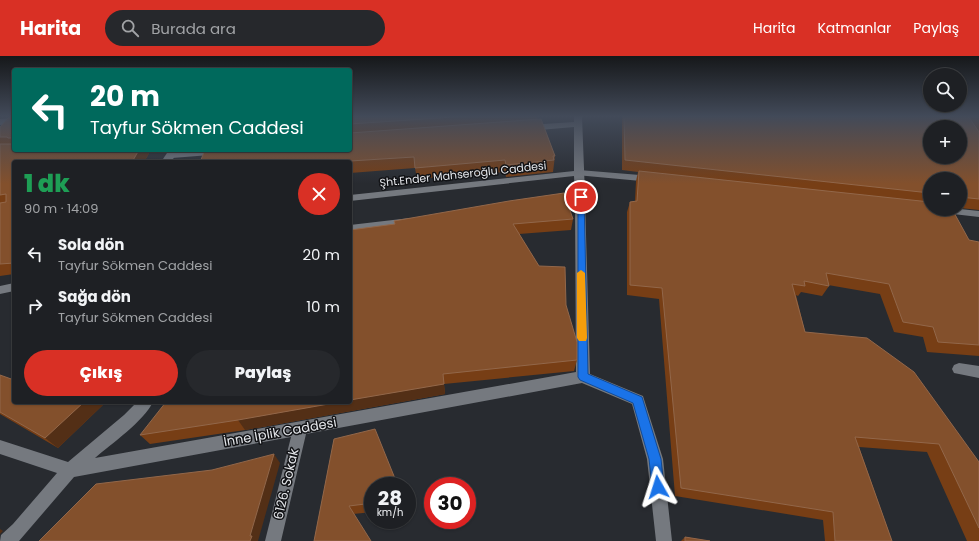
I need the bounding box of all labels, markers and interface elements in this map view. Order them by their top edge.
search box [105,10,385,46]
text: Harita [20,15,81,42]
icon: search [119,17,141,39]
text: Burada ara [151,18,236,39]
text: Harita [753,18,795,38]
text: Katmanlar [817,18,891,38]
text: Paylaş [913,18,959,38]
map controls [923,68,967,216]
button: search [923,68,967,112]
text: 20 m [90,77,160,116]
icon: left [24,84,76,136]
text: Tayfur Sökmen Caddesi [90,115,304,140]
button: + [923,120,967,164]
street label: Şht.Ender Mahseroğlu Caddesi [379,157,547,191]
text: 1 dk [24,167,70,200]
button: − [923,172,967,216]
button: close [298,173,340,215]
pin [564,180,598,214]
icon: arrive [570,186,592,208]
text: 90 m · 14:09 [24,199,98,218]
text: Sola dön [58,234,124,255]
icon: left [24,243,46,265]
text: 20 m [302,244,340,265]
text: Tayfur Sökmen Caddesi [58,256,212,275]
text: Sağa dön [58,286,131,307]
icon: right [24,295,46,317]
text: 10 m [306,296,340,317]
text: Tayfur Sökmen Caddesi [58,308,212,327]
button: Çıkış [24,350,178,396]
button: Paylaş [186,350,340,396]
street label: İnne İplik Caddesi [222,413,338,451]
street label: 6126. Sokak [269,446,303,521]
position arrow [637,466,679,508]
speed limit sign: 30 [424,477,476,529]
text: 28 [378,484,402,512]
text: km/h [377,505,403,520]

